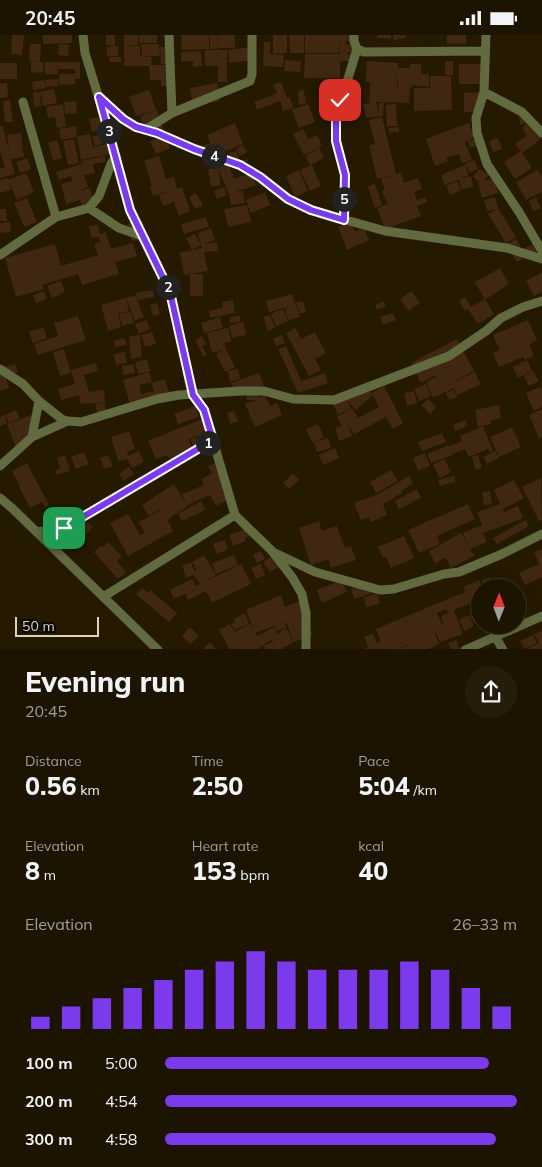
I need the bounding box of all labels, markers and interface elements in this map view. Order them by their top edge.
text: 20:45 [25,6,75,30]
pin [319,79,361,121]
icon: check [326,86,354,114]
pin: 3 [96,119,122,143]
text: 3 [105,122,114,140]
pin: 4 [202,143,226,169]
text: 4 [210,147,219,165]
pin: 5 [332,187,356,211]
text: 5 [340,190,349,208]
pin: 2 [156,275,180,299]
text: 2 [164,278,173,296]
pin: 1 [196,431,220,455]
text: 1 [204,434,213,452]
pin [43,507,85,549]
icon: arrive [50,514,78,542]
north arrow [471,579,526,634]
map controls [471,579,526,634]
scale bar [15,615,99,638]
text: 50 m [22,617,55,635]
text: Evening run [25,664,185,699]
button: share [465,666,517,718]
text: 20:45 [25,701,67,721]
text: Distance [25,752,82,770]
text: Time [192,752,223,770]
text: Pace [358,752,390,770]
text: 0.56 [25,770,77,801]
text: 2:50 [192,770,243,801]
text: 5:04 [358,770,410,801]
text: km [77,781,100,799]
text: /km [410,781,437,799]
text: Elevation [25,837,84,855]
text: Heart rate [192,837,258,855]
text: kcal [358,837,384,855]
text: 8 [25,855,40,886]
text: 153 [192,855,237,886]
text: 40 [358,855,388,886]
text: m [40,866,56,884]
text: bpm [237,866,269,884]
text: Elevation [25,914,93,934]
text: 26–33 m [452,914,517,934]
text: 100 m [25,1053,73,1073]
text: 5:00 [105,1053,137,1073]
text: 200 m [25,1091,73,1111]
text: 4:54 [105,1091,137,1111]
text: 300 m [25,1129,73,1149]
text: 4:58 [105,1129,137,1149]

